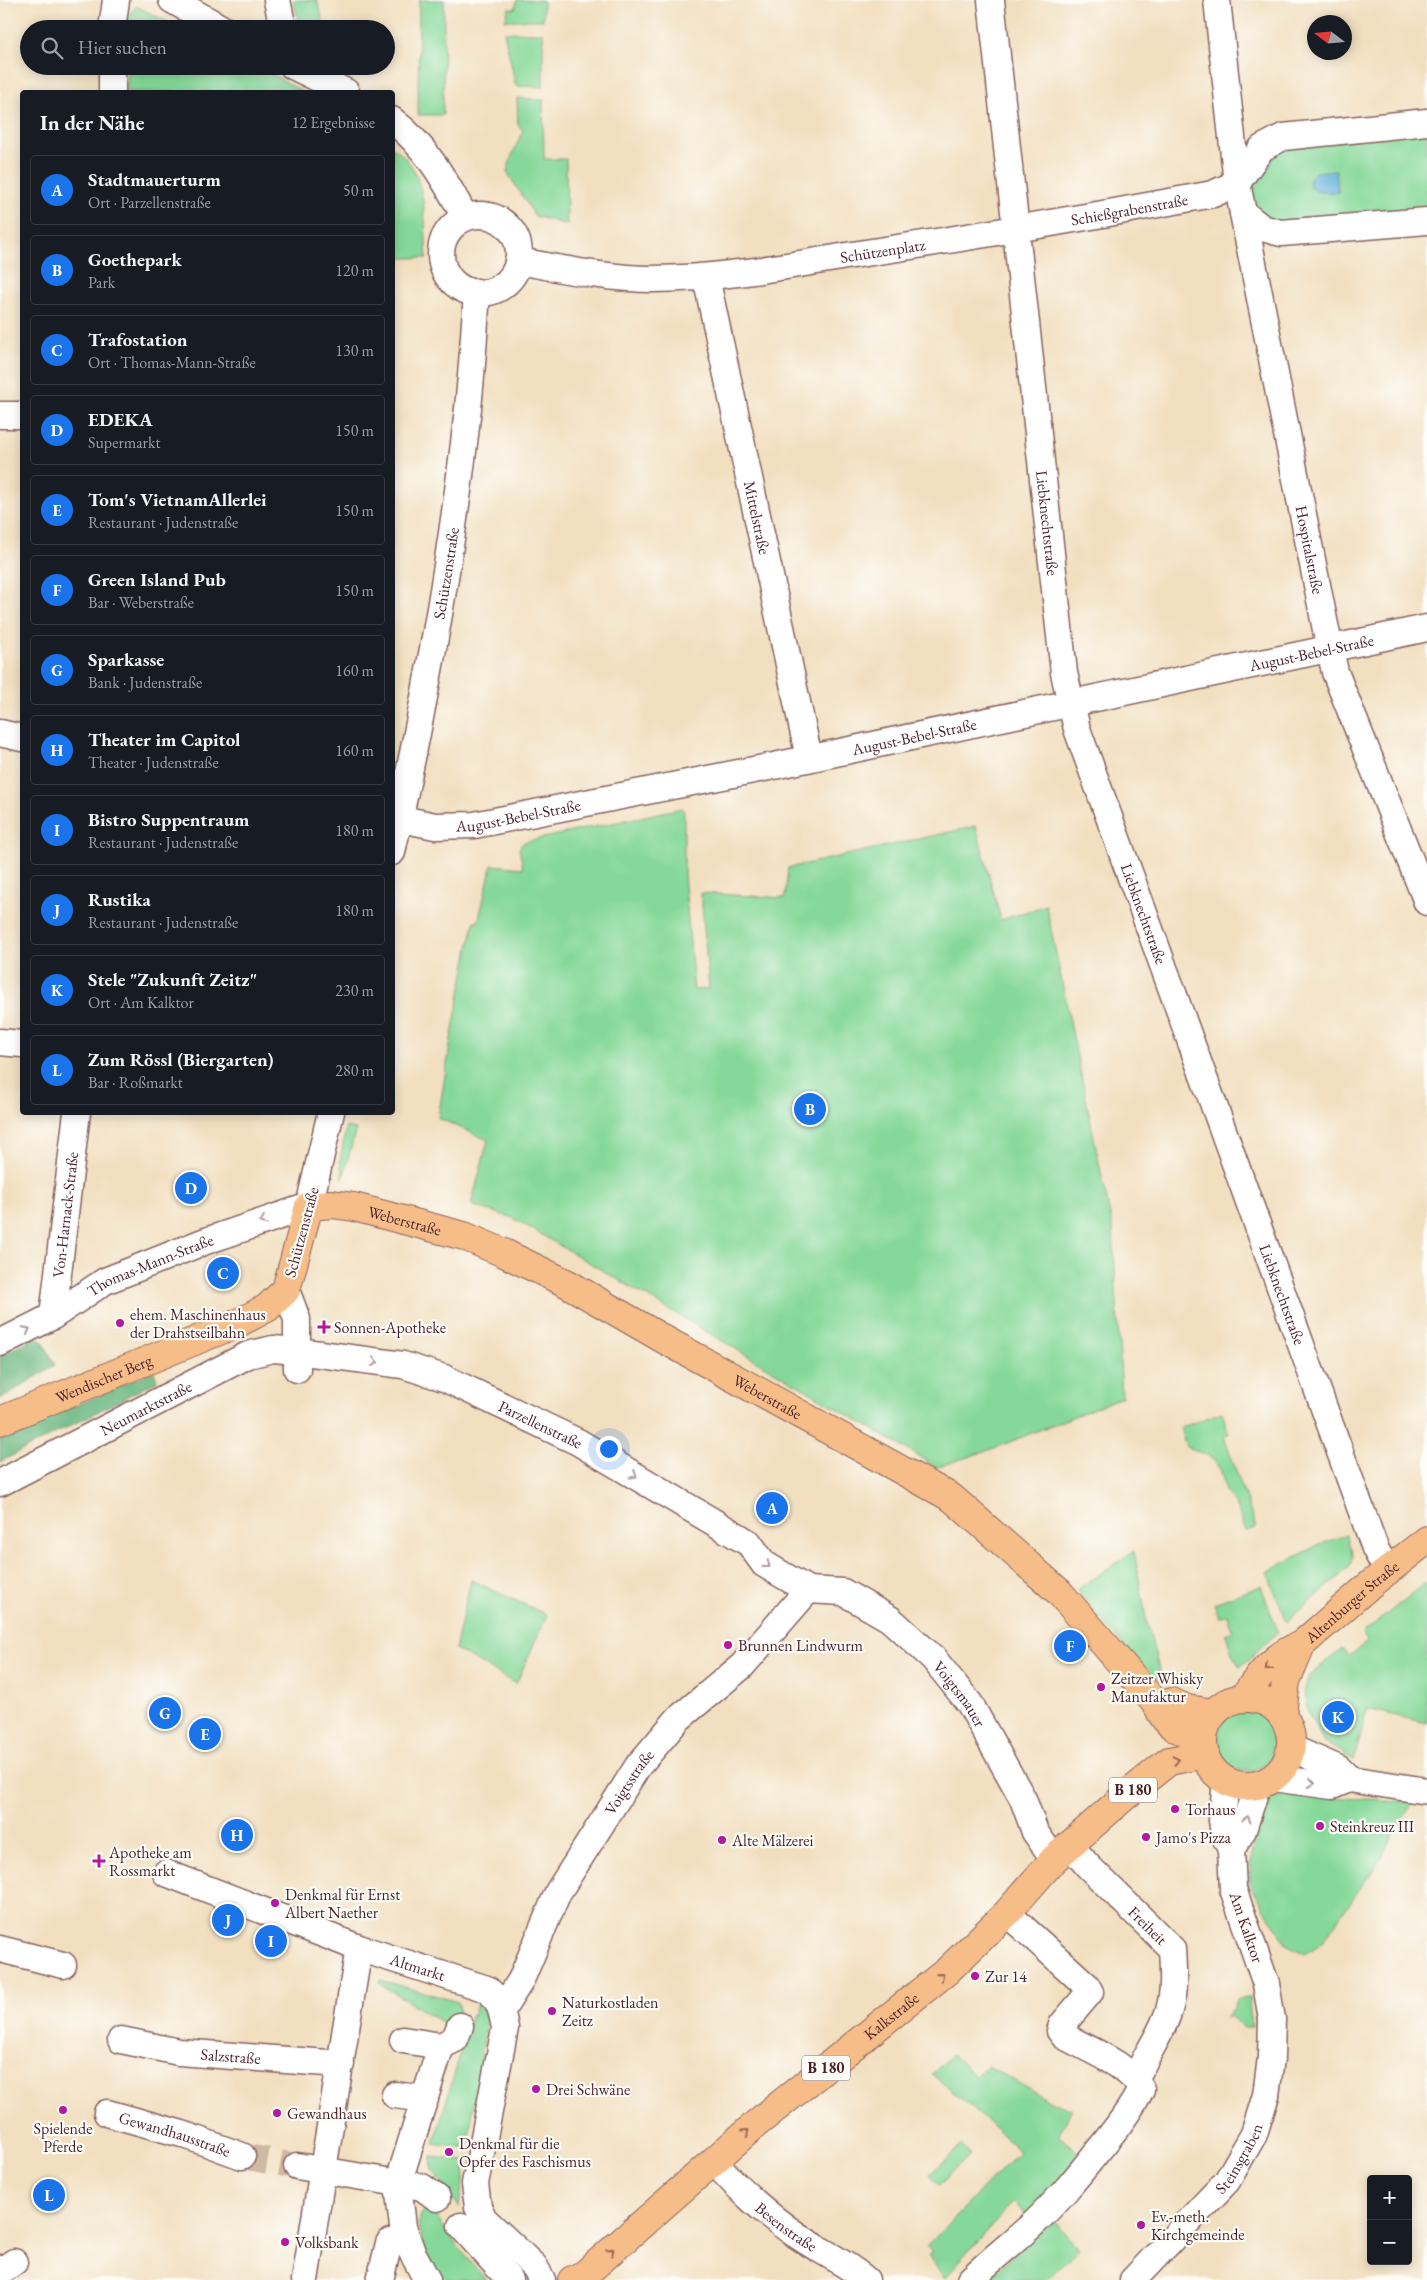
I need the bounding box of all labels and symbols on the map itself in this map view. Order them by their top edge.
north arrow [1307,15,1352,60]
street label: Schießgrabenstraße [1069,189,1190,230]
street label: Schützenplatz [839,234,927,268]
street label: Liebknechtstraße [1031,469,1063,577]
street label: Mittelstraße [739,479,775,556]
street label: Hospitalstraße [1290,504,1329,596]
street label: Schützenstraße [428,526,464,621]
street label: August-Bebel-Straße [1247,630,1376,676]
street label: August-Bebel-Straße [849,714,978,760]
street label: August-Bebel-Straße [455,794,582,836]
street label: Liebknechtstraße [1116,861,1172,967]
pin: B [794,1090,826,1128]
street label: Von-Harnack-Straße [48,1151,83,1279]
pin: D [175,1169,207,1207]
street label: Schützenstraße [279,1185,324,1280]
street label: Weberstraße [365,1201,444,1241]
one-way arrow [259,1216,267,1226]
street label: Thomas-Mann-Straße [83,1229,216,1301]
street label: Liebknechtstraße [1254,1241,1310,1348]
pin: C [207,1254,239,1292]
place label: ehem. Maschinenhaus der Drahstseilbahn [130,1304,266,1343]
marker: ehem. Maschinenhaus der Drahstseilbahn [114,1317,126,1329]
place label: Sonnen-Apotheke [334,1317,446,1338]
marker: Sonnen-Apotheke [318,1321,330,1333]
one-way arrow [21,1326,30,1336]
street label: Wendischer Berg [52,1349,156,1408]
one-way arrow [370,1356,379,1366]
street label: Weberstraße [729,1370,805,1424]
street label: Neumarktstraße [97,1376,195,1441]
street label: Parzellenstraße [495,1396,587,1454]
your location [596,1436,622,1462]
one-way arrow [628,1469,637,1479]
pin: A [756,1489,788,1527]
street label: Altenburger Straße [1300,1556,1403,1649]
one-way arrow [762,1559,771,1568]
pin: F [1054,1627,1086,1665]
place label: Brunnen Lindwurm [738,1635,863,1656]
marker: Brunnen Lindwurm [722,1639,734,1651]
street label: Voigtsmauer [928,1657,991,1731]
one-way arrow [1265,1661,1274,1670]
place label: Zeitzer Whisky Manufaktur [1111,1668,1204,1707]
marker: Zeitzer Whisky Manufaktur [1095,1681,1107,1693]
pin: G [149,1694,181,1732]
pin: K [1322,1698,1354,1736]
pin: E [189,1715,221,1753]
street label: Voigtsstraße [600,1745,659,1819]
one-way arrow [1171,1755,1180,1766]
road number: B 180 [1109,1778,1157,1802]
one-way arrow [1307,1778,1316,1788]
place label: Torhaus [1185,1799,1236,1820]
marker: Torhaus [1169,1803,1181,1815]
pin: H [221,1816,253,1854]
one-way arrow [1241,1816,1251,1824]
place label: Steinkreuz III [1330,1816,1415,1837]
marker: Steinkreuz III [1314,1820,1326,1832]
place label: Jamo's Pizza [1154,1827,1232,1848]
place label: Alte Mälzerei [731,1830,814,1851]
marker: Jamo's Pizza [1140,1831,1152,1843]
marker: Alte Mälzerei [716,1834,728,1846]
place label: Apotheke am Rossmarkt [108,1842,192,1881]
marker: Apotheke am Rossmarkt [93,1855,105,1867]
place label: Denkmal für Ernst Albert Naether [284,1884,400,1923]
street label: Am Kalktor [1224,1888,1269,1966]
marker: Denkmal für Ernst Albert Naether [269,1897,281,1909]
pin: J [212,1901,244,1939]
street label: Freiheit [1123,1902,1172,1950]
pin: I [255,1922,287,1960]
street label: Altmarkt [386,1948,448,1986]
place label: Zur 14 [985,1966,1027,1987]
marker: Zur 14 [969,1970,981,1982]
one-way arrow [935,1973,944,1981]
street label: Kalkstraße [860,1988,923,2045]
place label: Naturkostladen Zeitz [562,1992,659,2031]
marker: Naturkostladen Zeitz [546,2005,558,2017]
street label: Salzstraße [200,2044,261,2069]
road number: B 180 [802,2056,850,2080]
place label: Drei Schwäne [546,2079,630,2100]
marker: Drei Schwäne [530,2083,542,2095]
place label: Gewandhaus [287,2103,367,2124]
marker: Spielende Pferde [57,2104,69,2116]
street label: Gewandhausstraße [116,2107,233,2162]
marker: Gewandhaus [271,2107,283,2119]
place label: Spielende Pferde [34,2118,92,2157]
street label: Steinsgraben [1210,2121,1268,2198]
one-way arrow [741,2129,750,2138]
place label: Denkmal für die Opfer des Faschismus [459,2133,591,2172]
marker: Denkmal für die Opfer des Faschismus [443,2146,455,2158]
pin: L [33,2176,65,2214]
street label: Besenstraße [751,2197,821,2257]
place label: Ev.-meth. Kirchgemeinde [1151,2206,1245,2245]
marker: Ev.-meth. Kirchgemeinde [1135,2219,1147,2231]
place label: Volksbank [295,2232,359,2253]
marker: Volksbank [279,2236,291,2248]
one-way arrow [606,2248,615,2257]

